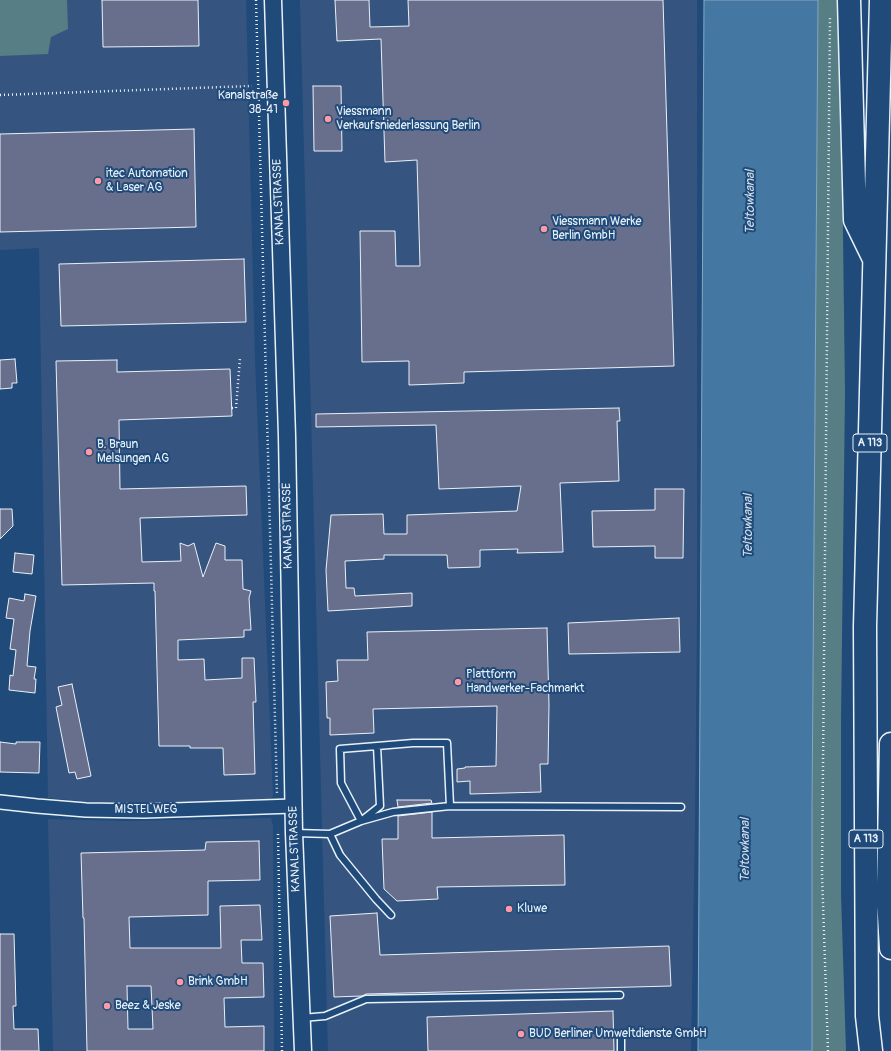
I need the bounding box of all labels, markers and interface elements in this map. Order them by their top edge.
place label: Kanalstraße 38-41 [218,89,278,117]
marker: Kanalstraße 38-41 [281,98,291,108]
place label: Viessmann Verkaufsniederlassung Berlin [336,105,480,133]
marker: Viessmann Verkaufsniederlassung Berlin [323,114,333,124]
street label: KANALSTRASSE [270,159,288,245]
place label: itec Automation & Laser AG [106,167,188,195]
water label: Teltowkanal [743,170,759,234]
marker: itec Automation & Laser AG [93,176,103,186]
place label: Viessmann Werke Berlin GmbH [552,215,641,243]
marker: Viessmann Werke Berlin GmbH [539,224,549,234]
road number: A 113 [853,434,887,452]
place label: B. Braun Melsungen AG [97,438,169,466]
marker: B. Braun Melsungen AG [84,447,94,457]
street label: KANALSTRASSE [280,483,296,569]
water label: Teltowkanal [741,494,757,558]
place label: Plattform Handwerker-Fachmarkt [466,668,584,696]
marker: Plattform Handwerker-Fachmarkt [453,677,463,687]
street label: MISTELWEG [114,803,178,817]
street label: KANALSTRASSE [286,806,304,892]
water label: Teltowkanal [738,818,754,882]
road number: A 113 [849,830,883,848]
place label: Kluwe [517,902,547,916]
marker: Kluwe [504,904,514,914]
place label: Brink GmbH [188,975,248,989]
marker: Brink GmbH [175,977,185,987]
place label: Beez & Jeske [115,999,181,1013]
marker: Beez & Jeske [102,1001,112,1011]
place label: BUD Berliner Umweltdienste GmbH [529,1027,707,1041]
marker: BUD Berliner Umweltdienste GmbH [516,1029,526,1039]

